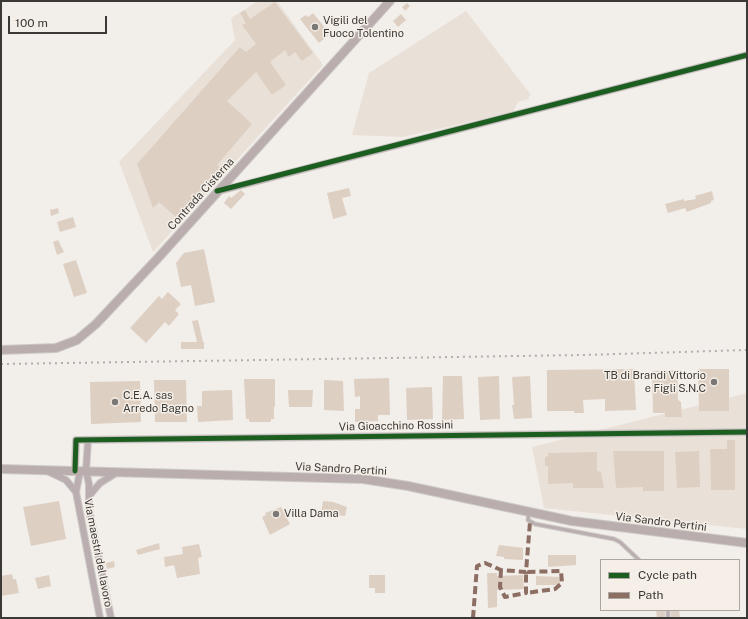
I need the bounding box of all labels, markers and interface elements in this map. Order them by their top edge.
scale bar [10,8,109,34]
place label: Vigili del Fuoco Tolentino [323,14,404,40]
text: 100 m [15,16,48,30]
marker: Vigili del Fuoco Tolentino [310,22,320,32]
street label: Contrada Cisterna [165,155,237,233]
place label: TB di Brandi Vittorio e Figli S.N.C [604,369,706,395]
marker: TB di Brandi Vittorio e Figli S.N.C [709,377,719,387]
place label: C.E.A. sas Arredo Bagno [123,389,194,415]
marker: C.E.A. sas Arredo Bagno [110,397,120,407]
street label: Via Gioacchino Rossini [339,418,453,434]
street label: Via Sandro Pertini [295,460,387,478]
street label: Via maestri del lavoro [81,498,115,608]
place label: Villa Dama [284,507,339,521]
marker: Villa Dama [271,509,281,519]
street label: Via Sandro Pertini [615,510,707,534]
legend [600,559,740,611]
text: Cycle path [638,568,697,582]
text: Path [638,588,664,602]

